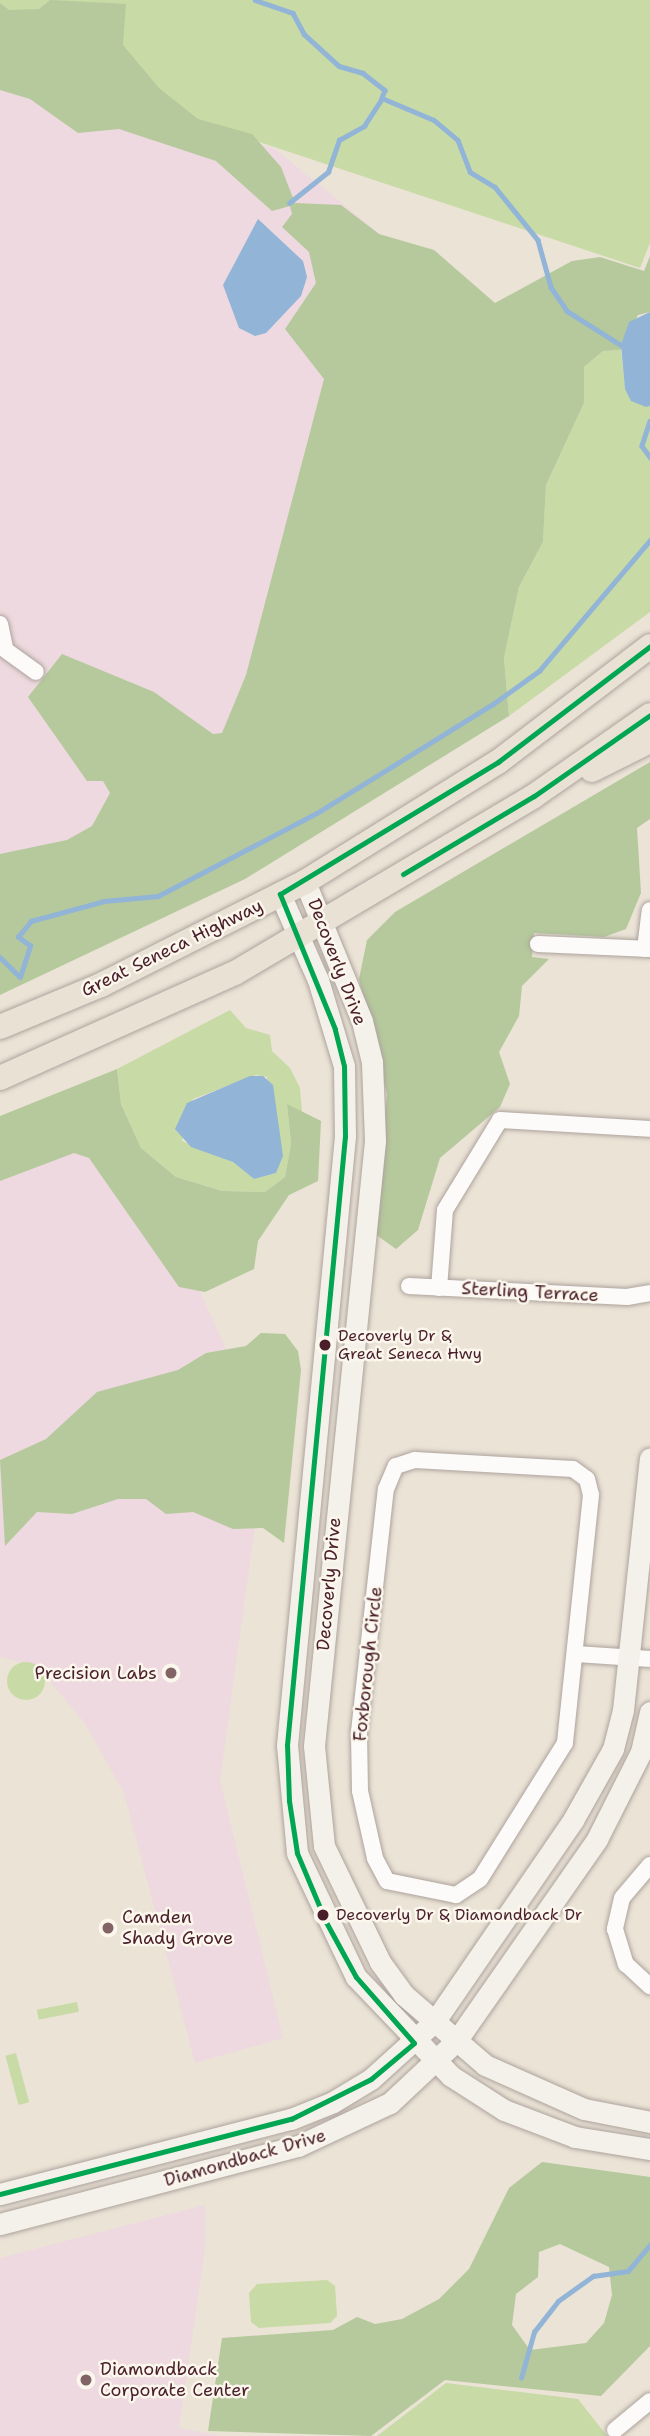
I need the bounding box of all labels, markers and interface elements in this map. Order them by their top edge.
street label: Great Seneca Highway [78,895,266,1001]
street label: Decoverly Drive [303,896,371,1028]
street label: Sterling Terrace [461,1278,599,1306]
place label: Decoverly Dr & Great Seneca Hwy [338,1326,482,1364]
marker: Decoverly Dr & Great Seneca Hwy [318,1338,332,1352]
street label: Decoverly Drive [312,1516,346,1652]
street label: Foxborough Circle [349,1585,387,1743]
place label: Precision Labs [35,1662,157,1684]
marker: Precision Labs [163,1665,179,1681]
place label: Decoverly Dr & Diamondback Dr [336,1905,582,1925]
place label: Camden Shady Grove [122,1907,233,1950]
marker: Decoverly Dr & Diamondback Dr [316,1908,330,1922]
marker: Camden Shady Grove [100,1920,116,1936]
street label: Diamondback Drive [161,2125,329,2191]
place label: Diamondback Corporate Center [100,2359,249,2402]
marker: Diamondback Corporate Center [78,2372,94,2388]

